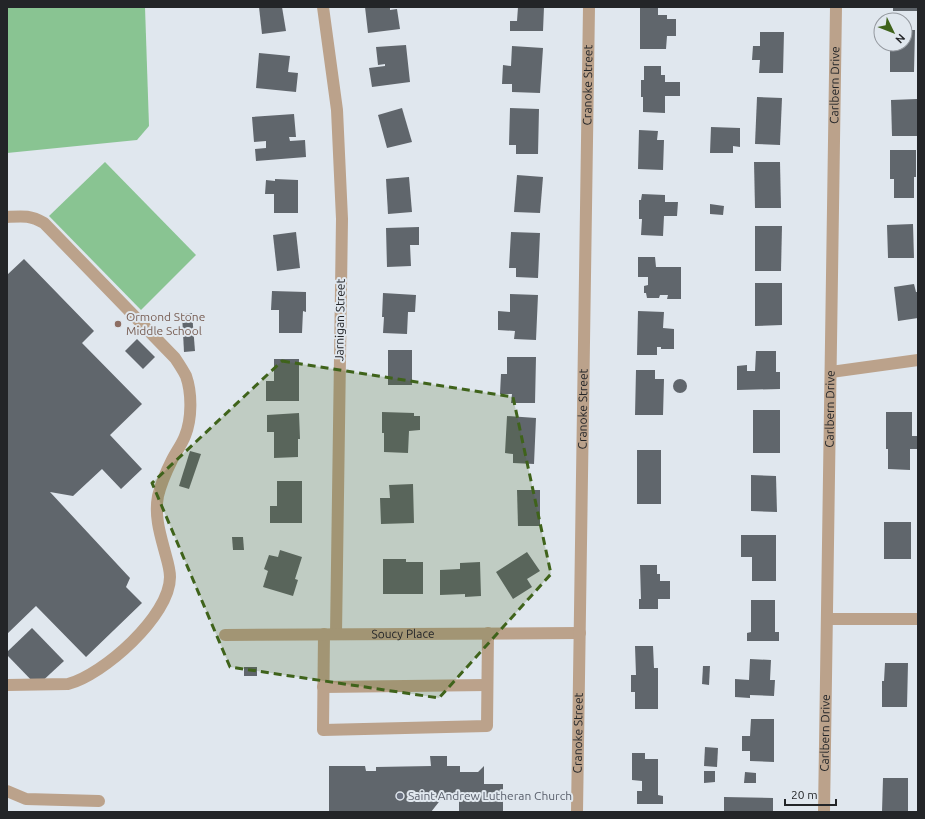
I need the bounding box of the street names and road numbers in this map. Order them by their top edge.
street label: Cranoke Street [580,44,594,126]
street label: Carlbern Drive [827,46,841,124]
street label: Jarnigan Street [332,278,347,361]
street label: Cranoke Street [575,368,590,449]
street label: Carlbern Drive [822,370,837,448]
street label: Soucy Place [371,627,435,640]
street label: Cranoke Street [571,692,585,773]
street label: Carlbern Drive [818,694,832,772]

